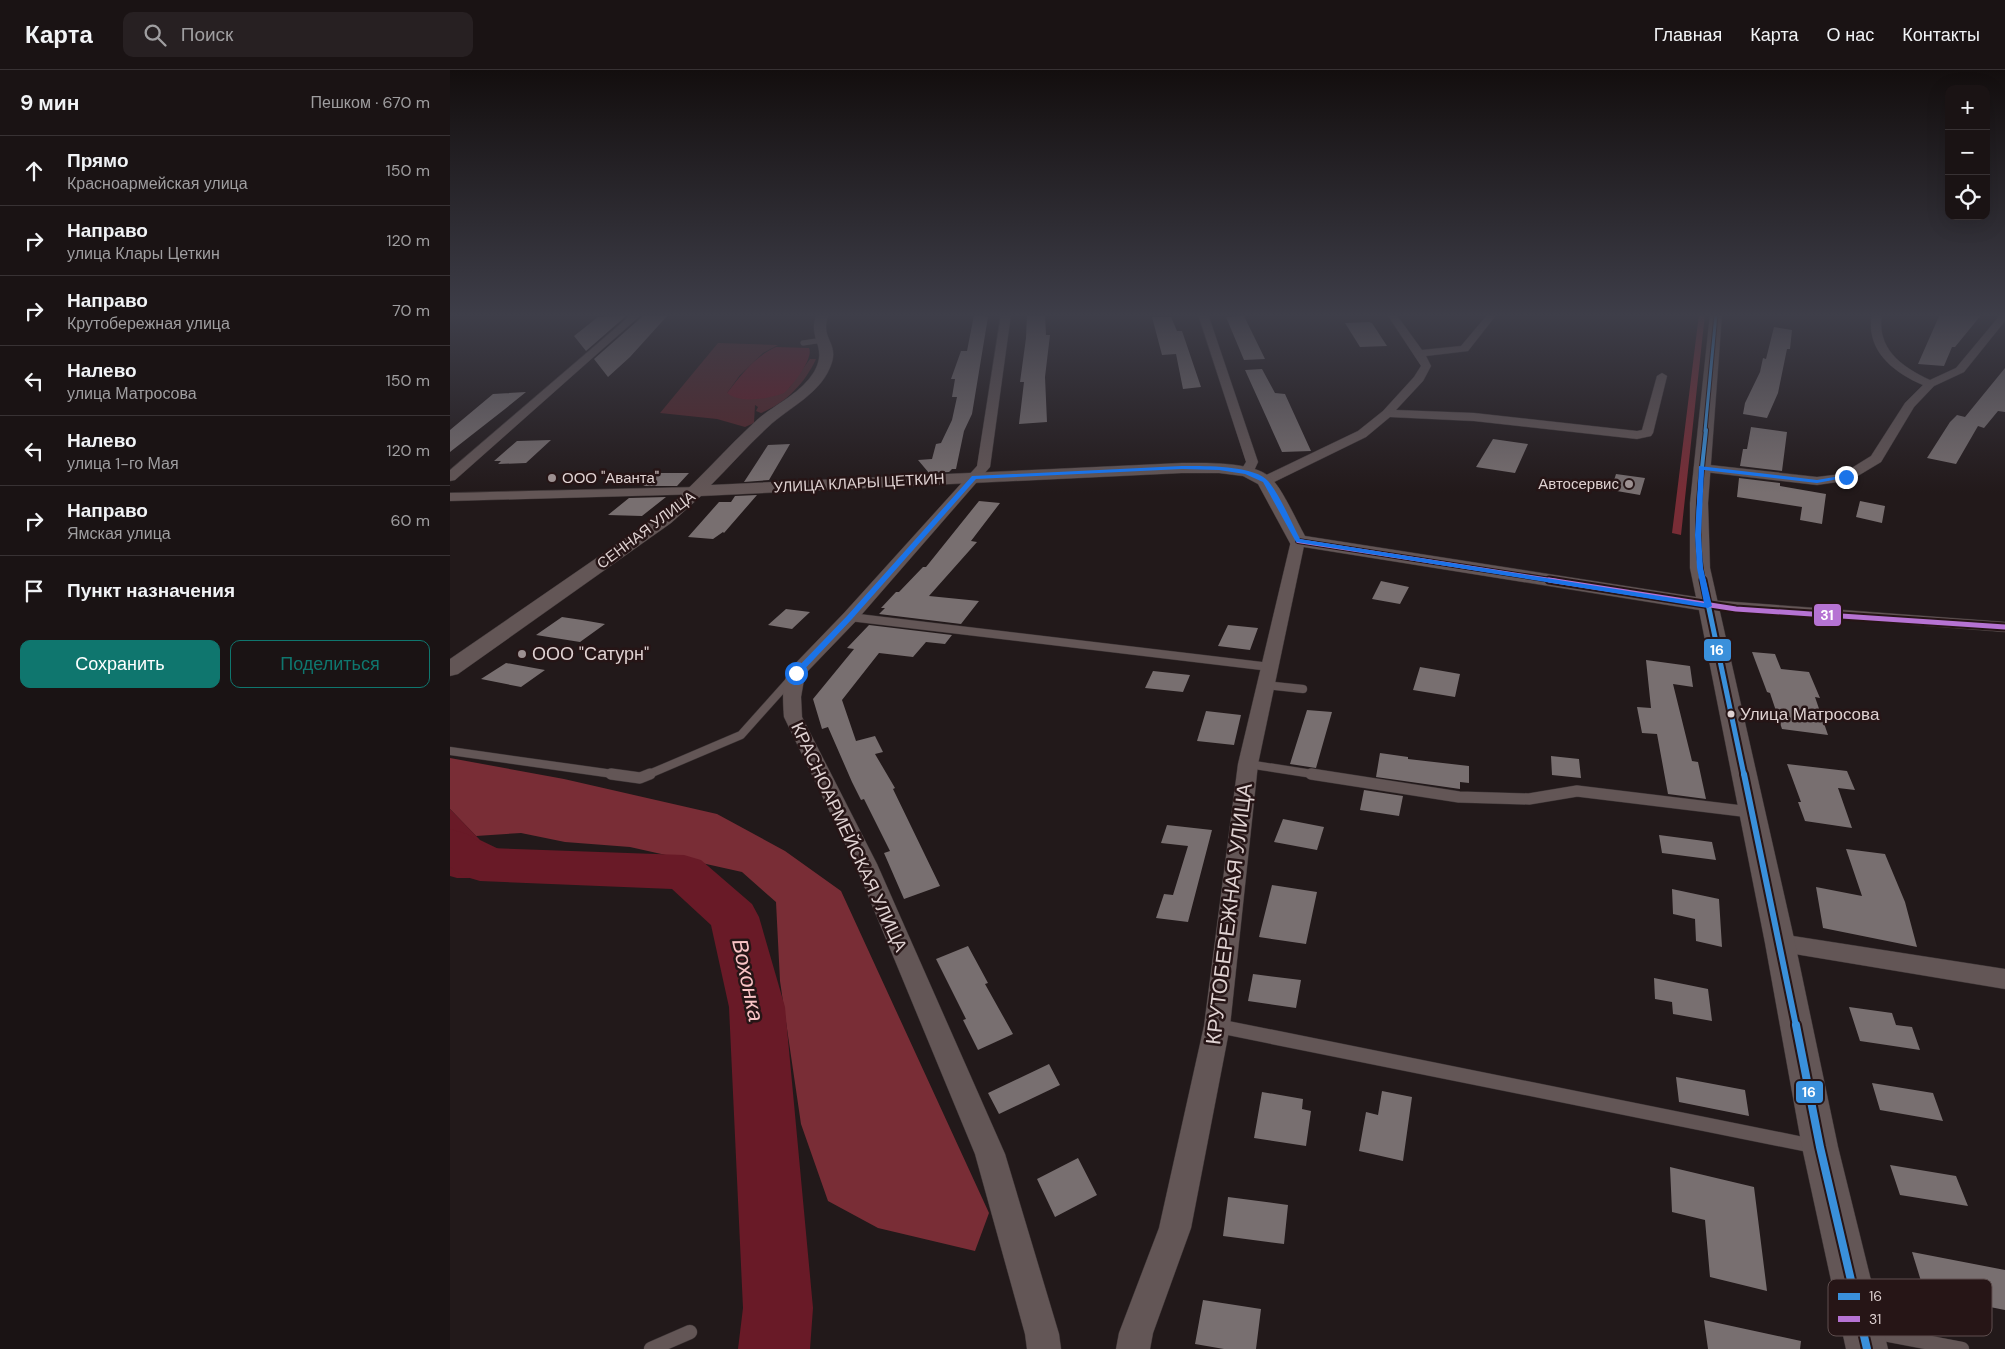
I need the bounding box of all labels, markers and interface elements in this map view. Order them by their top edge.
search box [123,12,473,57]
text: Карта [25,19,93,50]
icon: search [141,21,169,49]
text: Поиск [181,22,233,47]
text: Главная [1654,23,1722,47]
text: Карта [1750,23,1799,47]
text: О нас [1827,23,1874,47]
text: Контакты [1902,23,1980,47]
map controls [1945,85,1990,220]
button: + [1945,85,1990,130]
text: 9 мин [20,89,79,117]
text: Пешком · 670 m [311,92,430,113]
button: − [1945,130,1990,175]
text: Прямо [67,148,129,173]
icon: ahead [20,157,48,185]
text: 150 m [386,160,430,181]
text: Красноармейская улица [67,173,248,194]
button: locate [1945,175,1990,220]
text: Направо [67,218,148,243]
icon: right [20,227,48,255]
text: 120 m [386,230,430,251]
text: улица Клары Цеткин [67,243,220,264]
text: Направо [67,288,148,313]
icon: right [20,297,48,325]
text: 70 m [392,300,430,321]
text: Крутобережная улица [67,313,230,334]
text: Налево [67,358,137,383]
icon: left [20,367,48,395]
text: 150 m [386,370,430,391]
text: улица Матросова [67,383,197,404]
text: Налево [67,428,137,453]
icon: left [20,437,48,465]
text: 120 m [386,440,430,461]
text: улица 1-го Мая [67,453,179,474]
route end [1835,466,1858,489]
place label: ООО "Аванта" [562,468,659,488]
street label: УЛИЦА КЛАРЫ ЦЕТКИН [773,469,945,497]
marker: ООО "Аванта" [546,472,558,484]
place label: Автосервис [1538,474,1619,494]
marker: Автосервис [1623,478,1635,490]
street label: СЕННАЯ УЛИЦА [593,486,699,574]
text: Направо [67,498,148,523]
icon: right [20,507,48,535]
text: 60 m [390,510,430,531]
text: Ямская улица [67,523,171,544]
icon: arrive [20,577,48,605]
text: Пункт назначения [67,578,235,603]
line badge: 31 [1813,603,1842,627]
text: 31 [1820,606,1834,624]
line badge: 16 [1703,638,1732,662]
button: Сохранить [20,640,220,688]
button: Поделиться [230,640,430,688]
text: 16 [1710,641,1724,659]
place label: ООО "Сатурн" [532,642,649,666]
marker: ООО "Сатурн" [516,648,528,660]
route start [785,662,808,685]
place label: Улица Матросова [1740,703,1880,725]
marker: Улица Матросова [1726,709,1736,719]
street label: КРАСНОАРМЕЙСКАЯ УЛИЦА [785,718,913,956]
street label: КРУТОБЕРЕЖНАЯ УЛИЦА [1199,782,1259,1046]
water label: Вохонка [725,936,771,1024]
line badge: 16 [1795,1080,1824,1104]
text: 16 [1802,1083,1816,1101]
legend [1828,1279,1992,1336]
text: 16 [1869,1287,1882,1305]
text: 31 [1869,1310,1881,1328]

